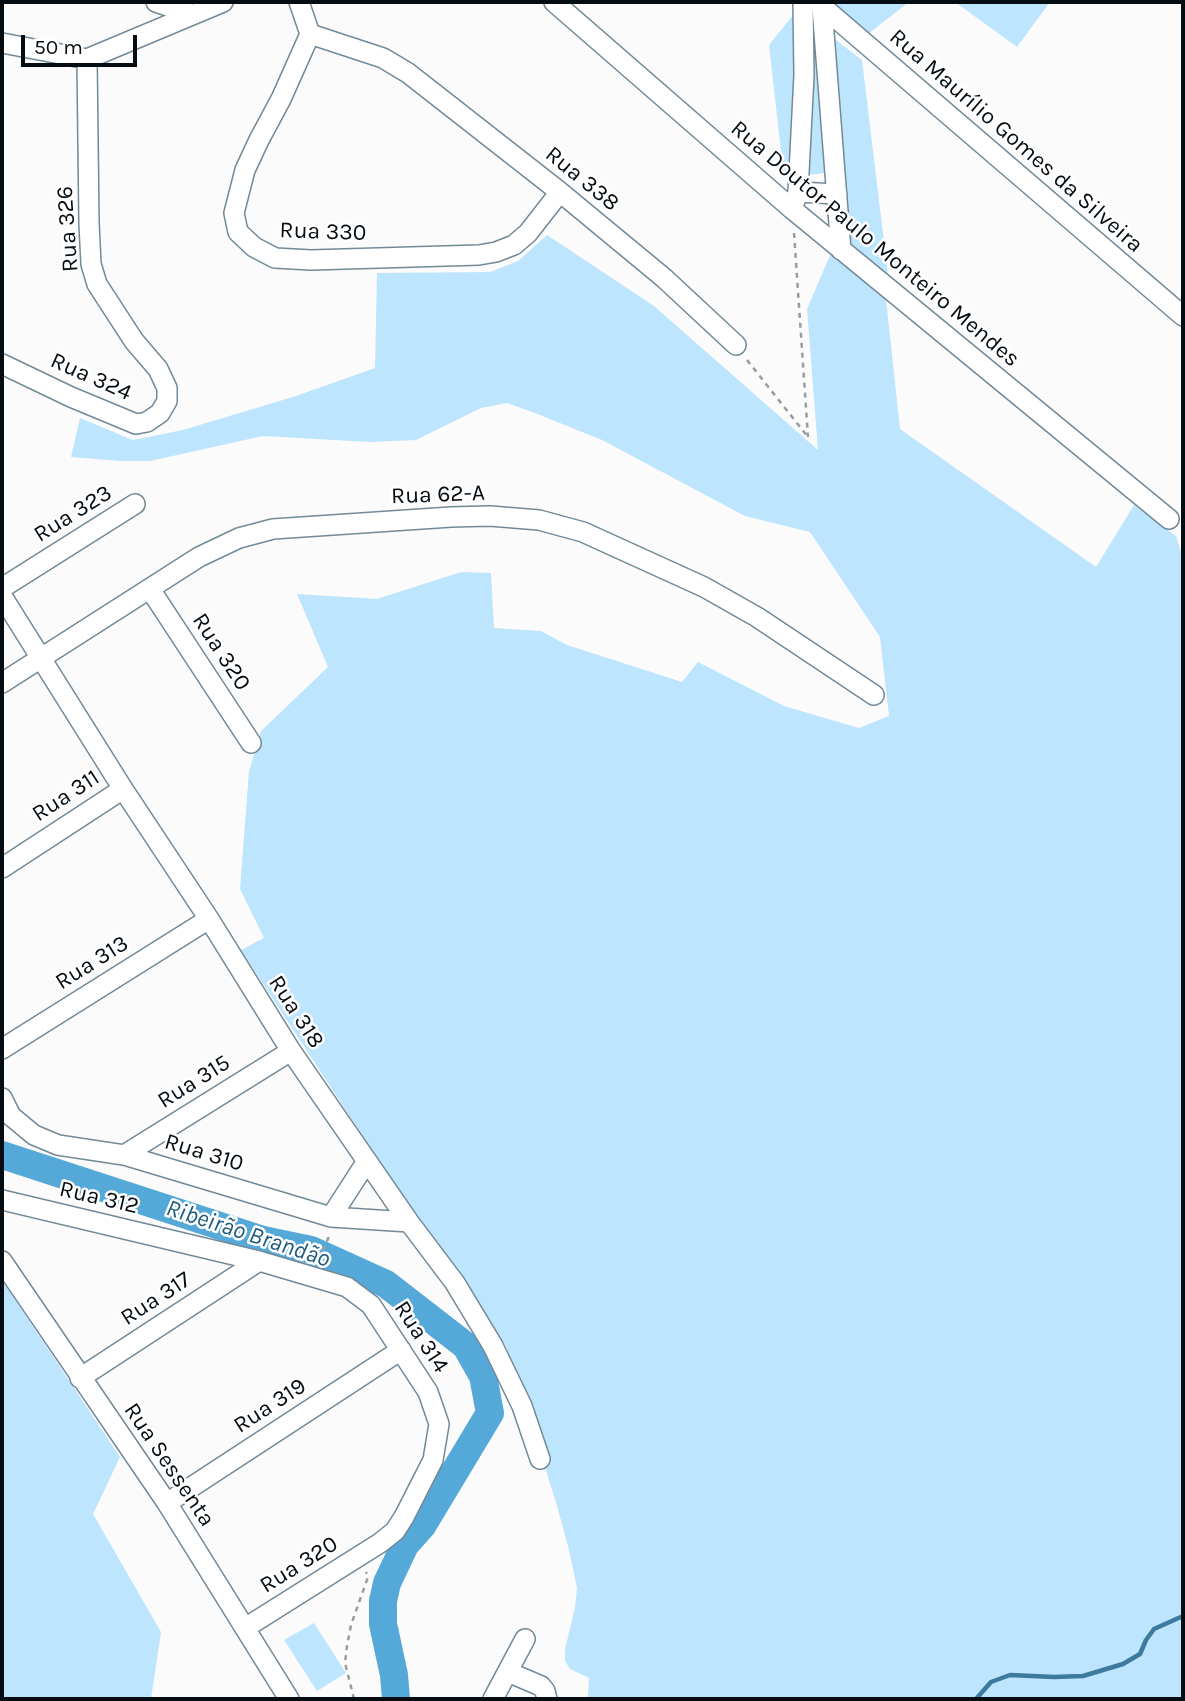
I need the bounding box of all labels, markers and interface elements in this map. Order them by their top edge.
scale bar [24,21,140,65]
street label: Rua Maurílio Gomes da Silveira [884,23,1148,259]
text: 50 m [34,35,83,59]
street label: Rua Doutor Paulo Monteiro Mendes [725,115,1025,373]
street label: Rua 338 [539,141,625,217]
street label: Rua 326 [51,185,85,273]
street label: Rua 330 [279,217,367,247]
street label: Rua 324 [46,347,136,407]
street label: Rua 323 [29,479,117,549]
street label: Rua 62-A [391,480,485,510]
street label: Rua 320 [186,608,256,696]
street label: Rua 311 [27,764,105,828]
street label: Rua 313 [50,930,134,996]
street label: Rua 318 [262,970,330,1054]
street label: Rua 315 [153,1049,235,1115]
street label: Rua 310 [161,1128,247,1178]
street label: Rua 312 [57,1175,141,1221]
water label: Ribeirão Brandão [162,1194,334,1274]
street label: Rua 317 [116,1266,196,1332]
street label: Rua 314 [388,1296,454,1378]
street label: Rua 319 [229,1372,311,1440]
street label: Rua Sessenta [118,1398,220,1532]
street label: Rua 320 [255,1530,343,1600]

